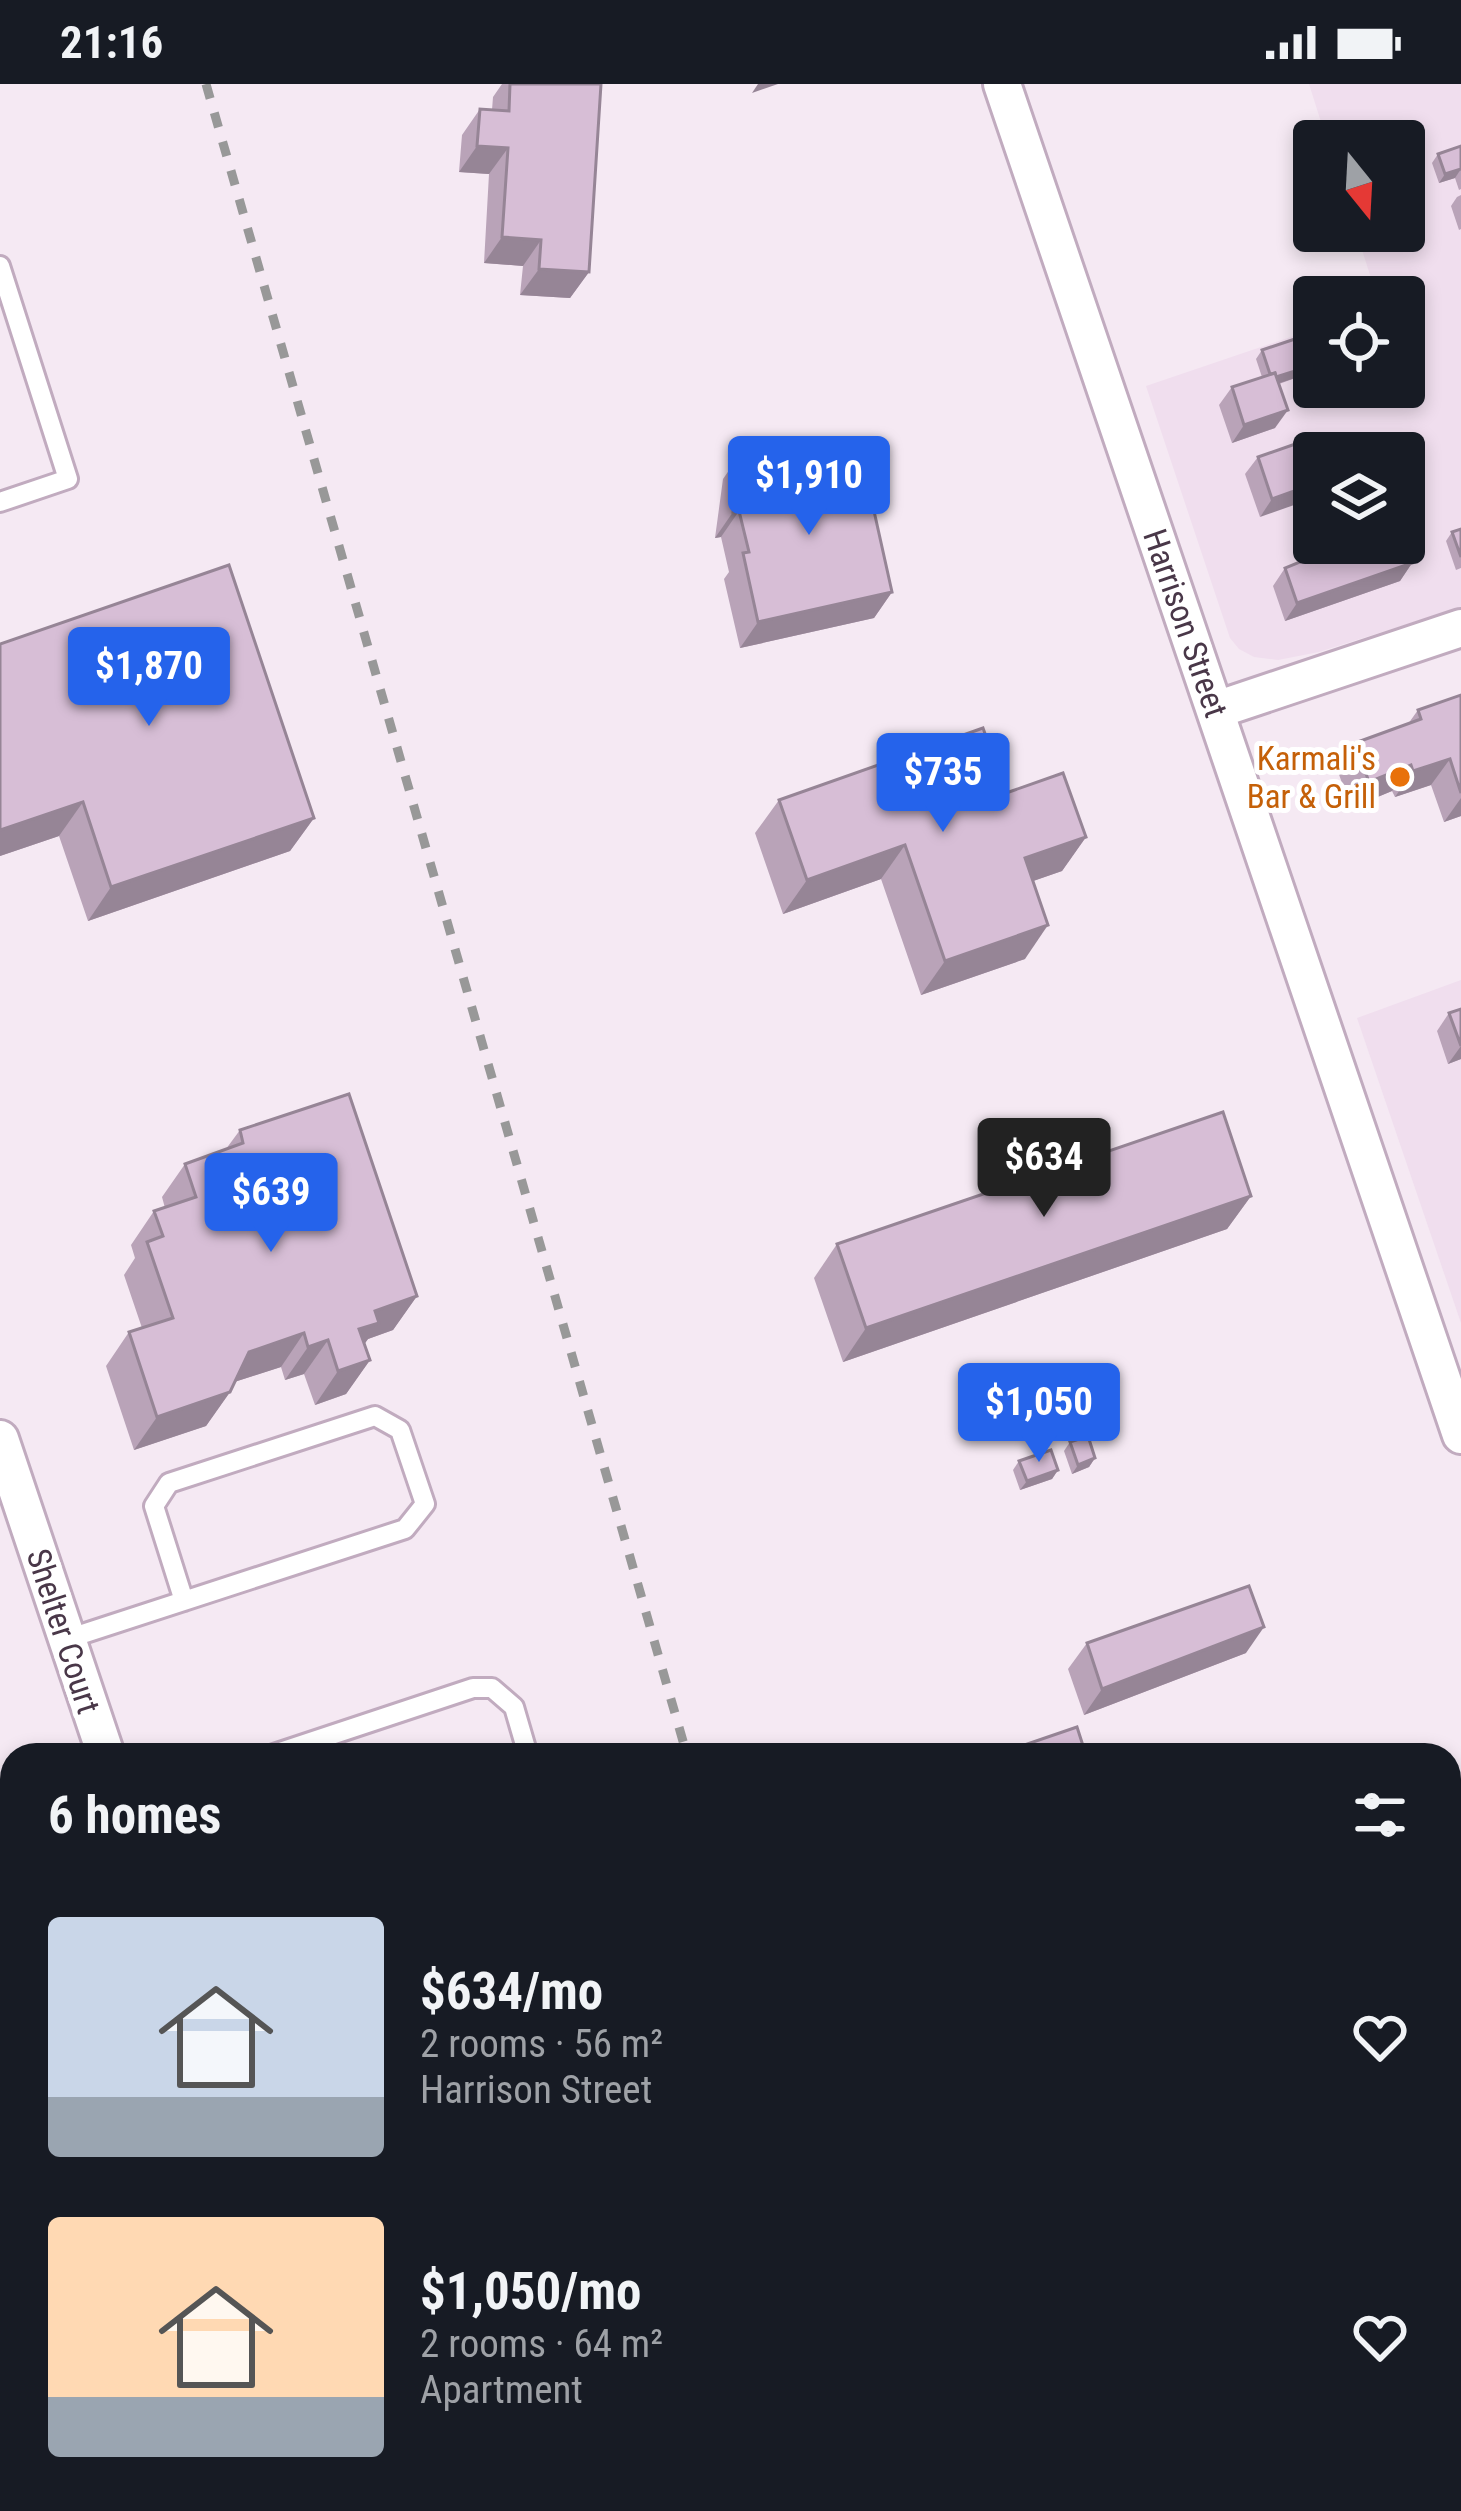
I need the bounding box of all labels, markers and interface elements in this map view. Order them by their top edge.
text: 21:16 [60,16,163,69]
north arrow [1293,120,1425,252]
map controls [1293,120,1425,564]
button: locate [1293,276,1425,408]
button: layers [1293,432,1425,564]
pin: $1,910 [711,436,907,538]
text: $1,910 [755,452,863,498]
street label: Harrison Street [1135,524,1236,722]
pin: $1,870 [51,627,247,729]
text: $1,870 [95,643,203,689]
pin: $735 [872,733,1014,835]
place label: Karmali's Bar & Grill [1247,739,1376,816]
text: $735 [904,749,982,795]
marker: Karmali's Bar & Grill [1387,764,1413,790]
pin: $634 [973,1118,1115,1220]
text: $634 [1005,1134,1083,1180]
pin: $639 [200,1153,342,1255]
text: $639 [232,1169,310,1215]
pin: $1,050 [941,1363,1137,1465]
text: $1,050 [985,1379,1093,1425]
street label: Shelter Court [19,1544,108,1718]
icon: filters [1347,1782,1413,1848]
text: 6 homes [48,1786,221,1845]
text: $634/mo [420,1962,603,2021]
icon: home [144,1965,288,2109]
icon: heart [1347,2004,1413,2070]
text: 2 rooms · 56 m² [420,2021,663,2067]
text: Harrison Street [420,2067,652,2113]
text: $1,050/mo [420,2262,641,2321]
icon: home [144,2265,288,2409]
icon: heart [1347,2304,1413,2370]
text: 2 rooms · 64 m² [420,2321,663,2367]
text: Apartment [420,2367,583,2413]

